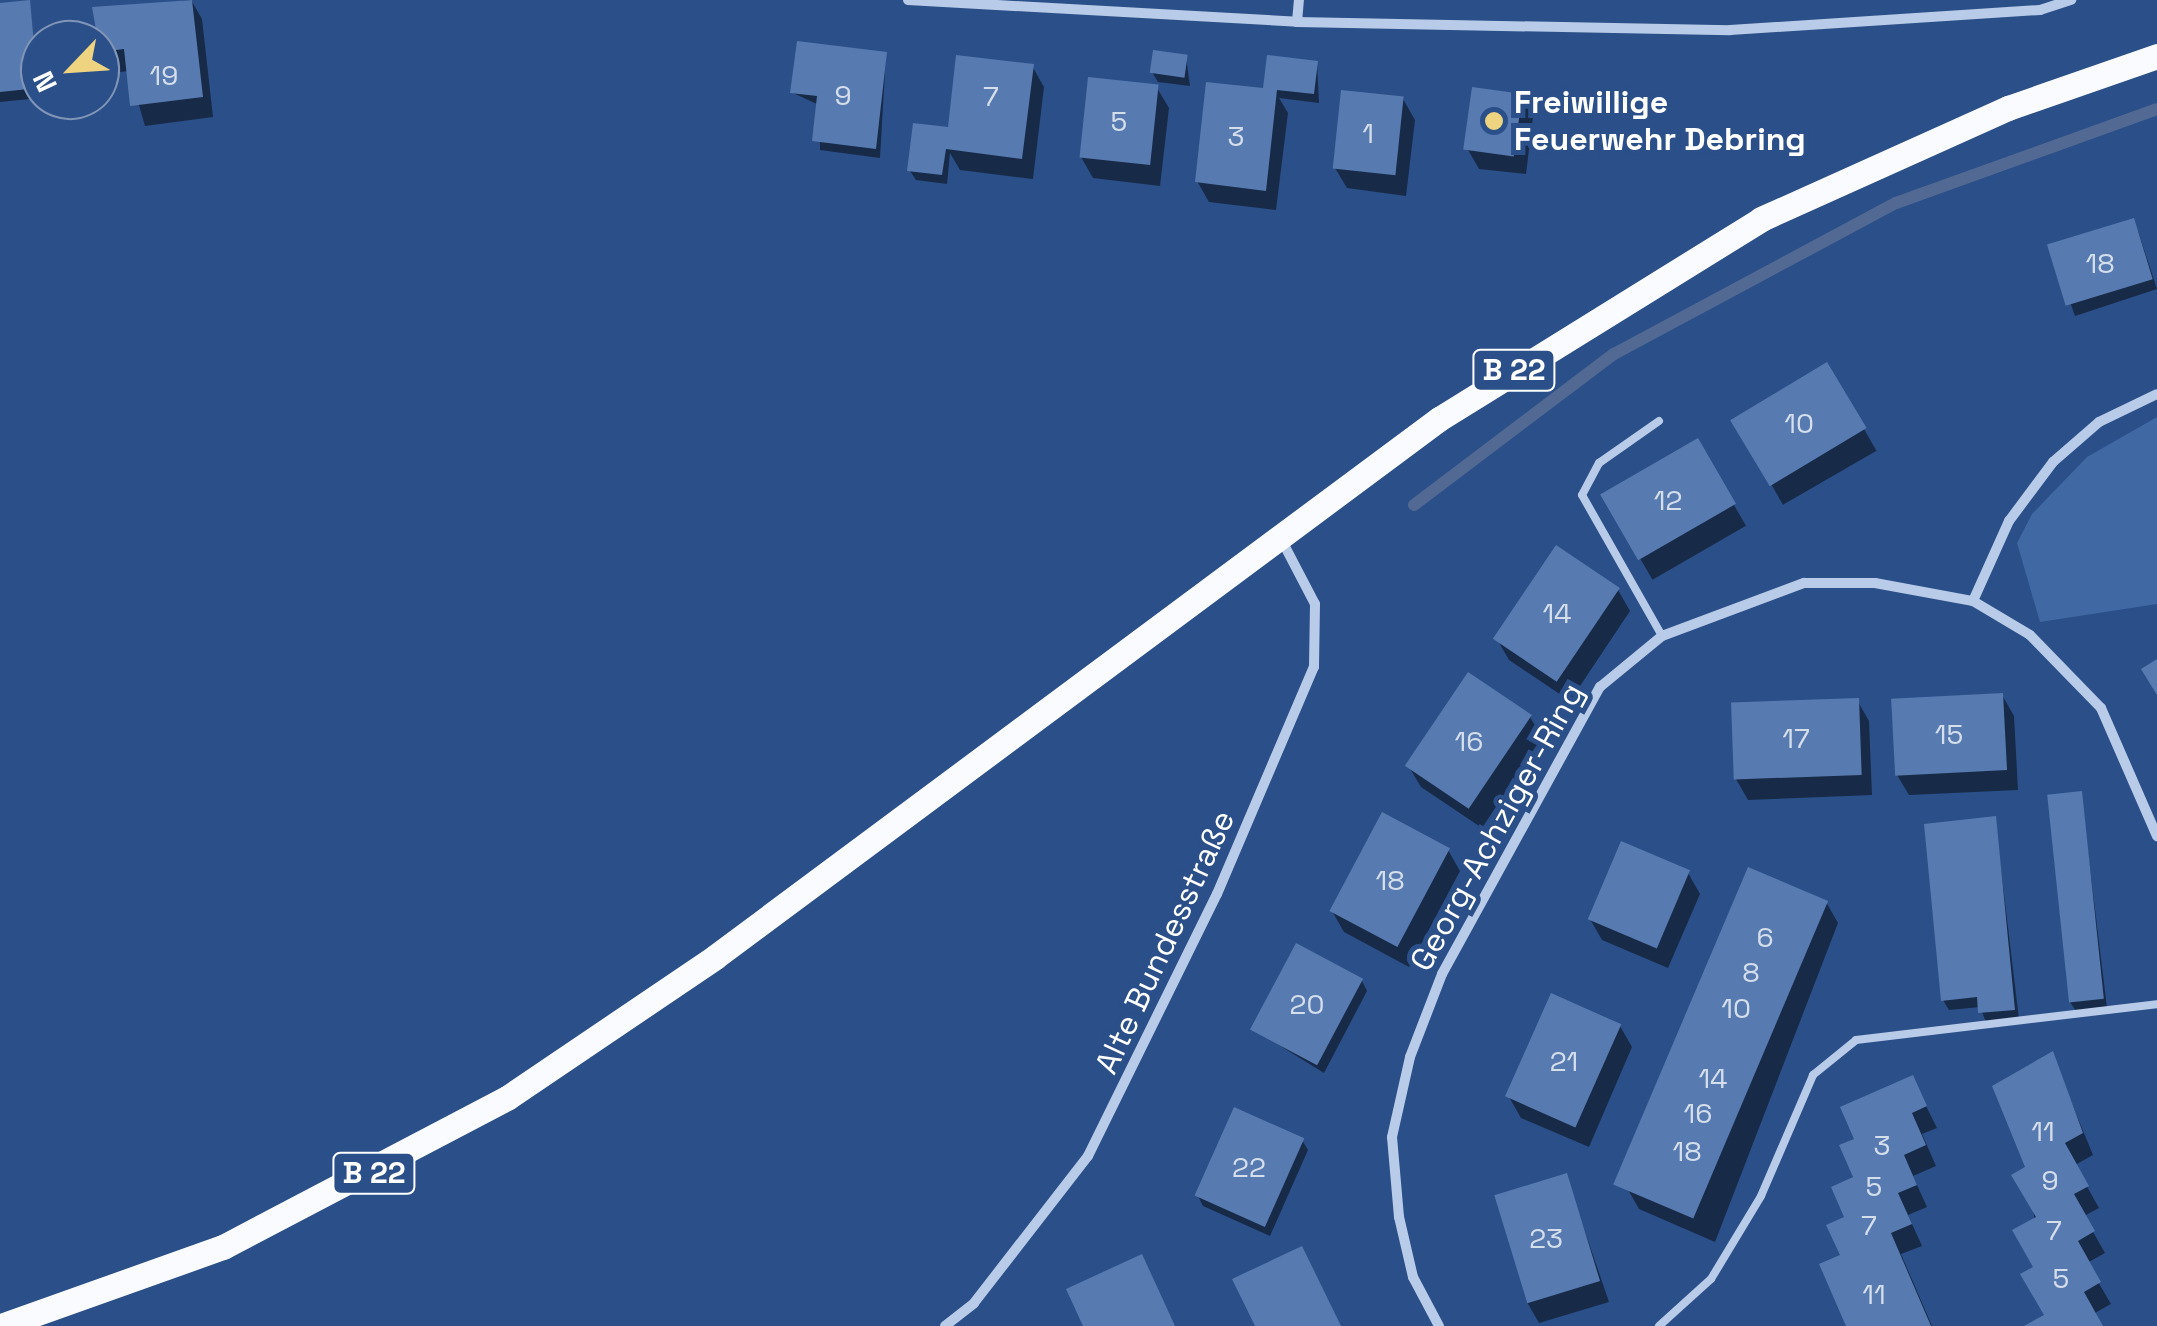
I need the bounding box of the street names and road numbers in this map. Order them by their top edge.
road number: B 22 [1472,345,1556,395]
street label: Georg-Achziger-Ring [1402,676,1592,978]
street label: Alte Bundesstraße [1087,804,1243,1080]
road number: B 22 [332,1148,416,1198]

